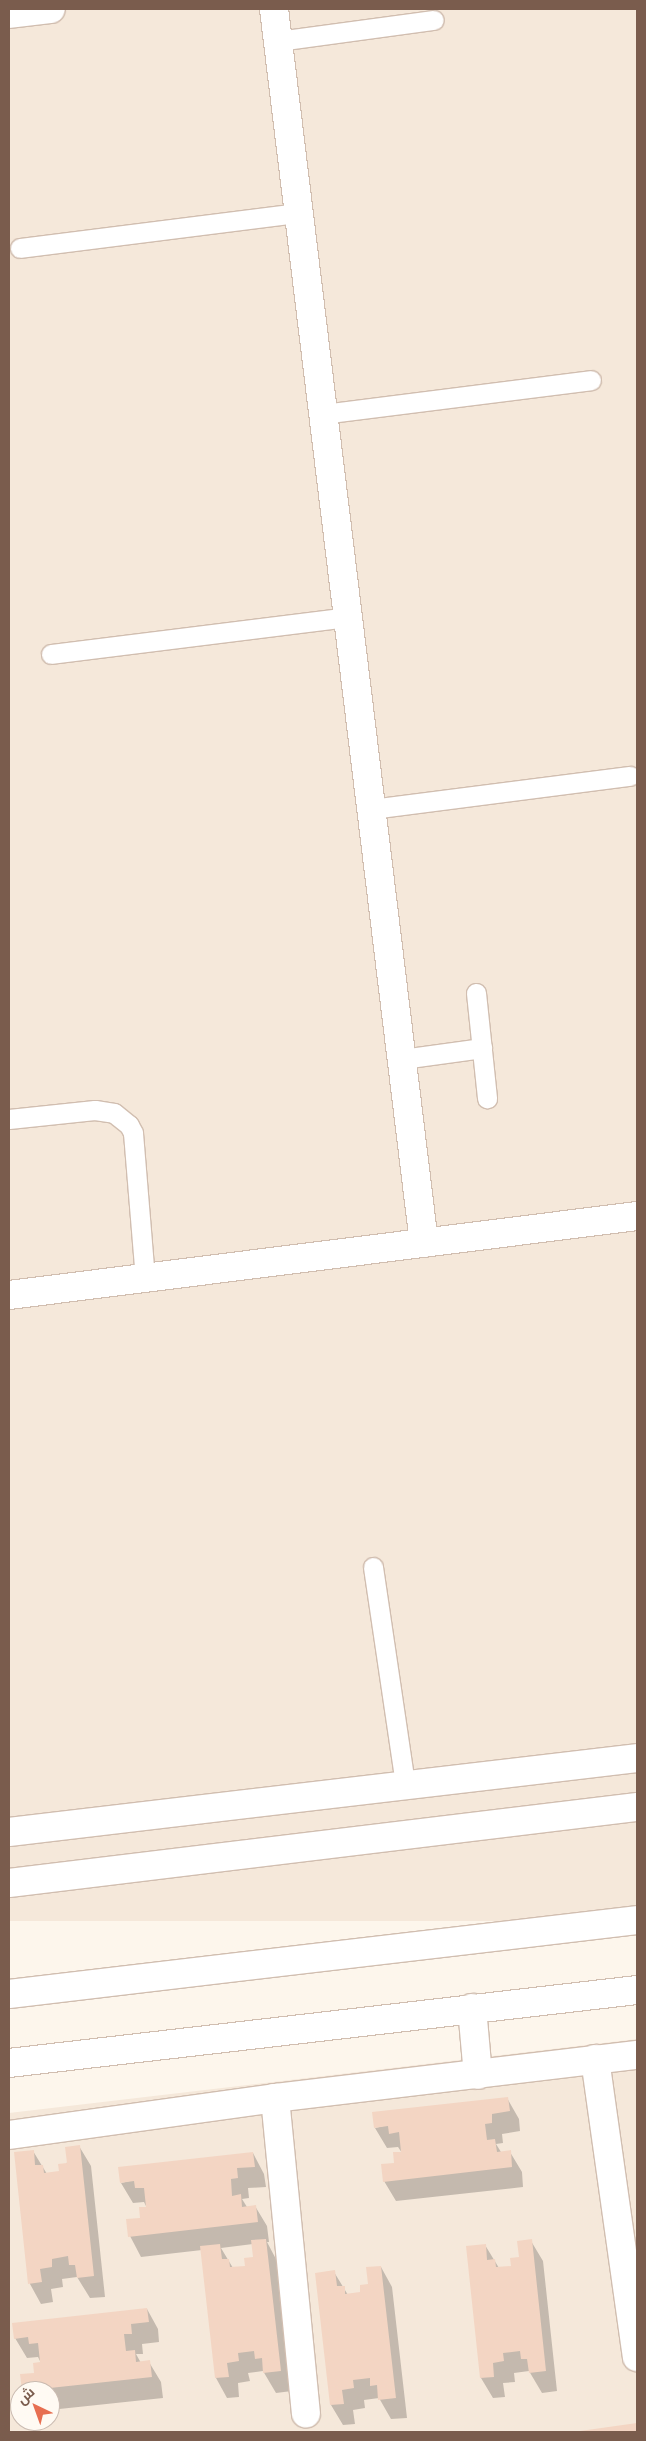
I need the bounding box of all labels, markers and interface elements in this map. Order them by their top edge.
north arrow [10,2381,60,2431]
text: ش [14,2384,38,2408]

